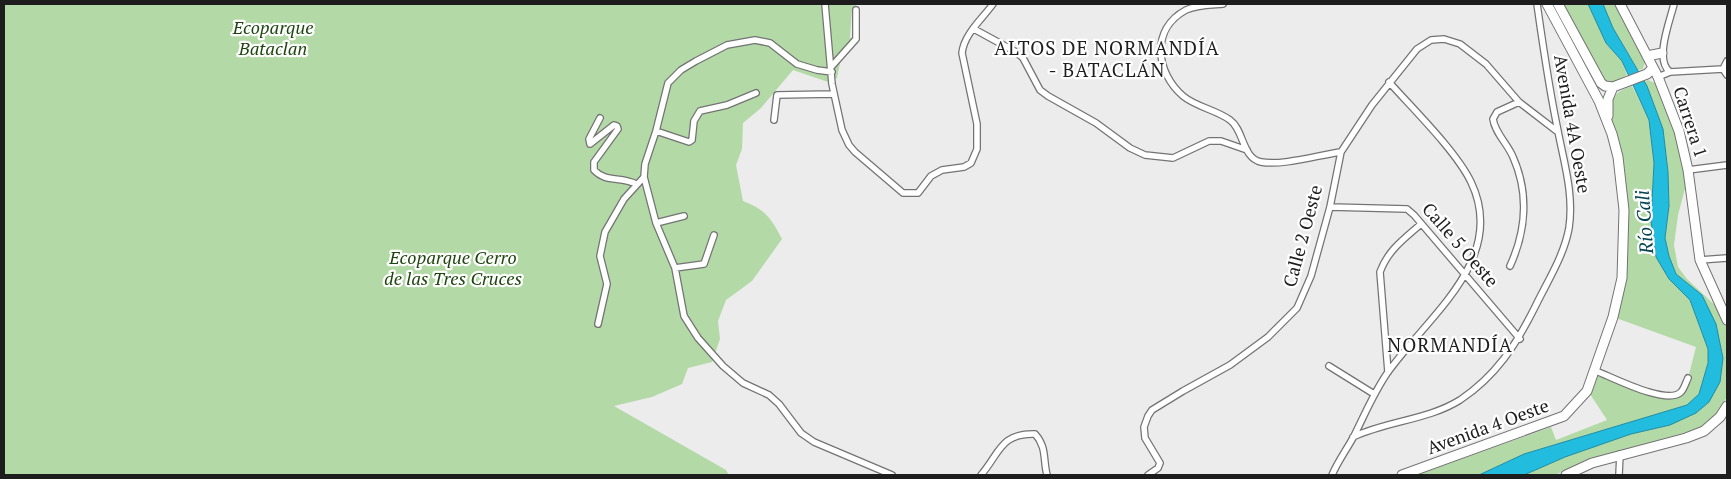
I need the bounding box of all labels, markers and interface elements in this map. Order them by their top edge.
park label: Ecoparque Bataclan [232,15,313,60]
district label: ALTOS DE NORMANDÍA - BATACLÁN [994,35,1220,82]
street label: Avenida 4A Oeste [1549,53,1597,195]
street label: Carrera 1 [1668,83,1714,160]
street label: Calle 2 Oeste [1277,182,1327,289]
water label: Río Cali [1629,189,1658,256]
street label: Calle 5 Oeste [1417,197,1504,292]
park label: Ecoparque Cerro de las Tres Cruces [384,245,522,290]
district label: NORMANDÍA [1387,332,1513,357]
street label: Avenida 4 Oeste [1423,393,1552,459]

